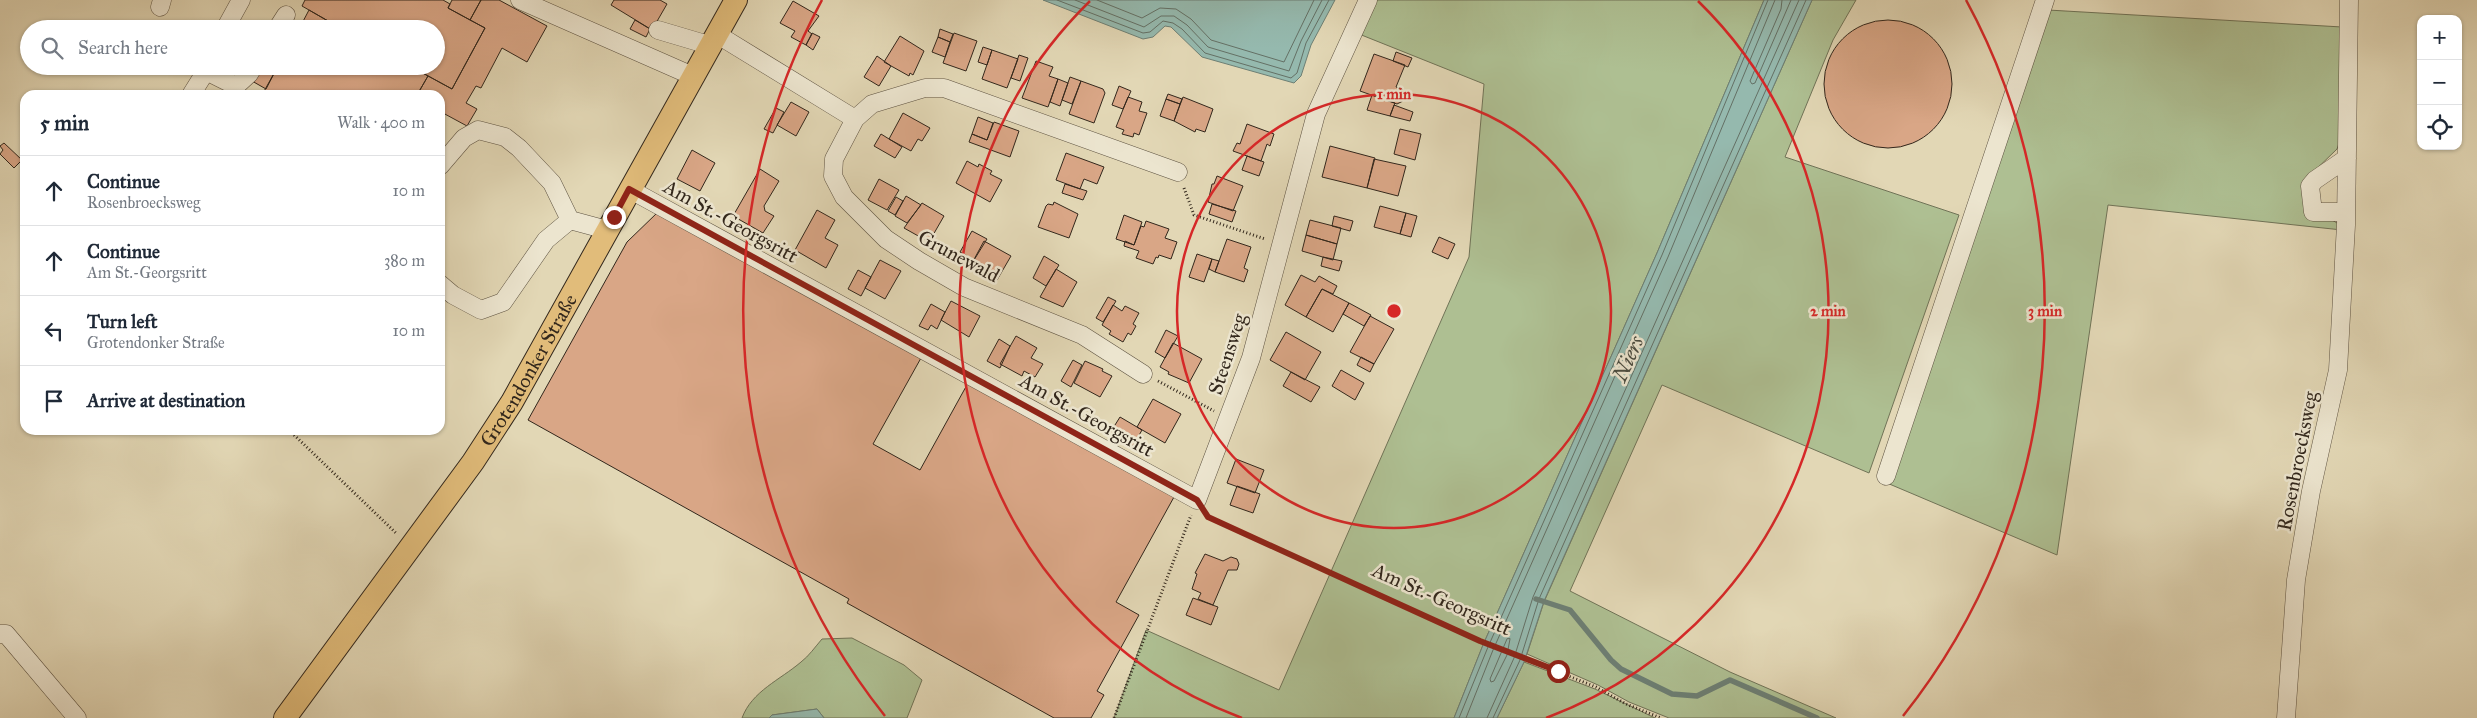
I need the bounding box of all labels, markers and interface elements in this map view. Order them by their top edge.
map controls [2417,15,2462,150]
button: + [2417,15,2462,60]
search box [20,20,445,75]
icon: search [38,34,66,62]
text: Search here [78,36,168,59]
button: − [2417,60,2462,105]
text: 1 min [1377,85,1412,103]
button: locate [2417,105,2462,150]
text: 5 min [40,110,89,136]
text: Walk · 400 m [337,113,425,132]
text: Continue [87,170,160,193]
street label: Am St.-Georgsritt [658,174,802,269]
icon: ahead [40,177,68,205]
text: 10 m [393,181,425,200]
text: Rosenbroecksweg [87,193,200,212]
route end [603,206,626,229]
street label: Grunewald [914,225,1004,287]
text: Continue [87,240,160,263]
icon: ahead [40,247,68,275]
text: 380 m [384,251,425,270]
text: Am St.-Georgsritt [87,263,207,282]
street label: Grotendonker Straße [475,290,582,451]
centre of rings [1385,302,1403,320]
text: 2 min [1810,302,1847,320]
text: 3 min [2028,302,2063,321]
text: Turn left [87,310,157,333]
street label: Steensweg [1203,310,1253,398]
icon: left [40,317,68,345]
text: 10 m [393,321,425,340]
water label: Niers [1606,331,1650,387]
text: Grotendonker Straße [87,333,225,352]
street label: Am St.-Georgsritt [1014,368,1158,463]
icon: arrive [40,387,68,415]
text: Arrive at destination [87,389,245,412]
street label: Rosenbroecksweg [2272,389,2323,533]
street label: Am St.-Georgsritt [1367,557,1515,641]
route start [1547,660,1570,683]

